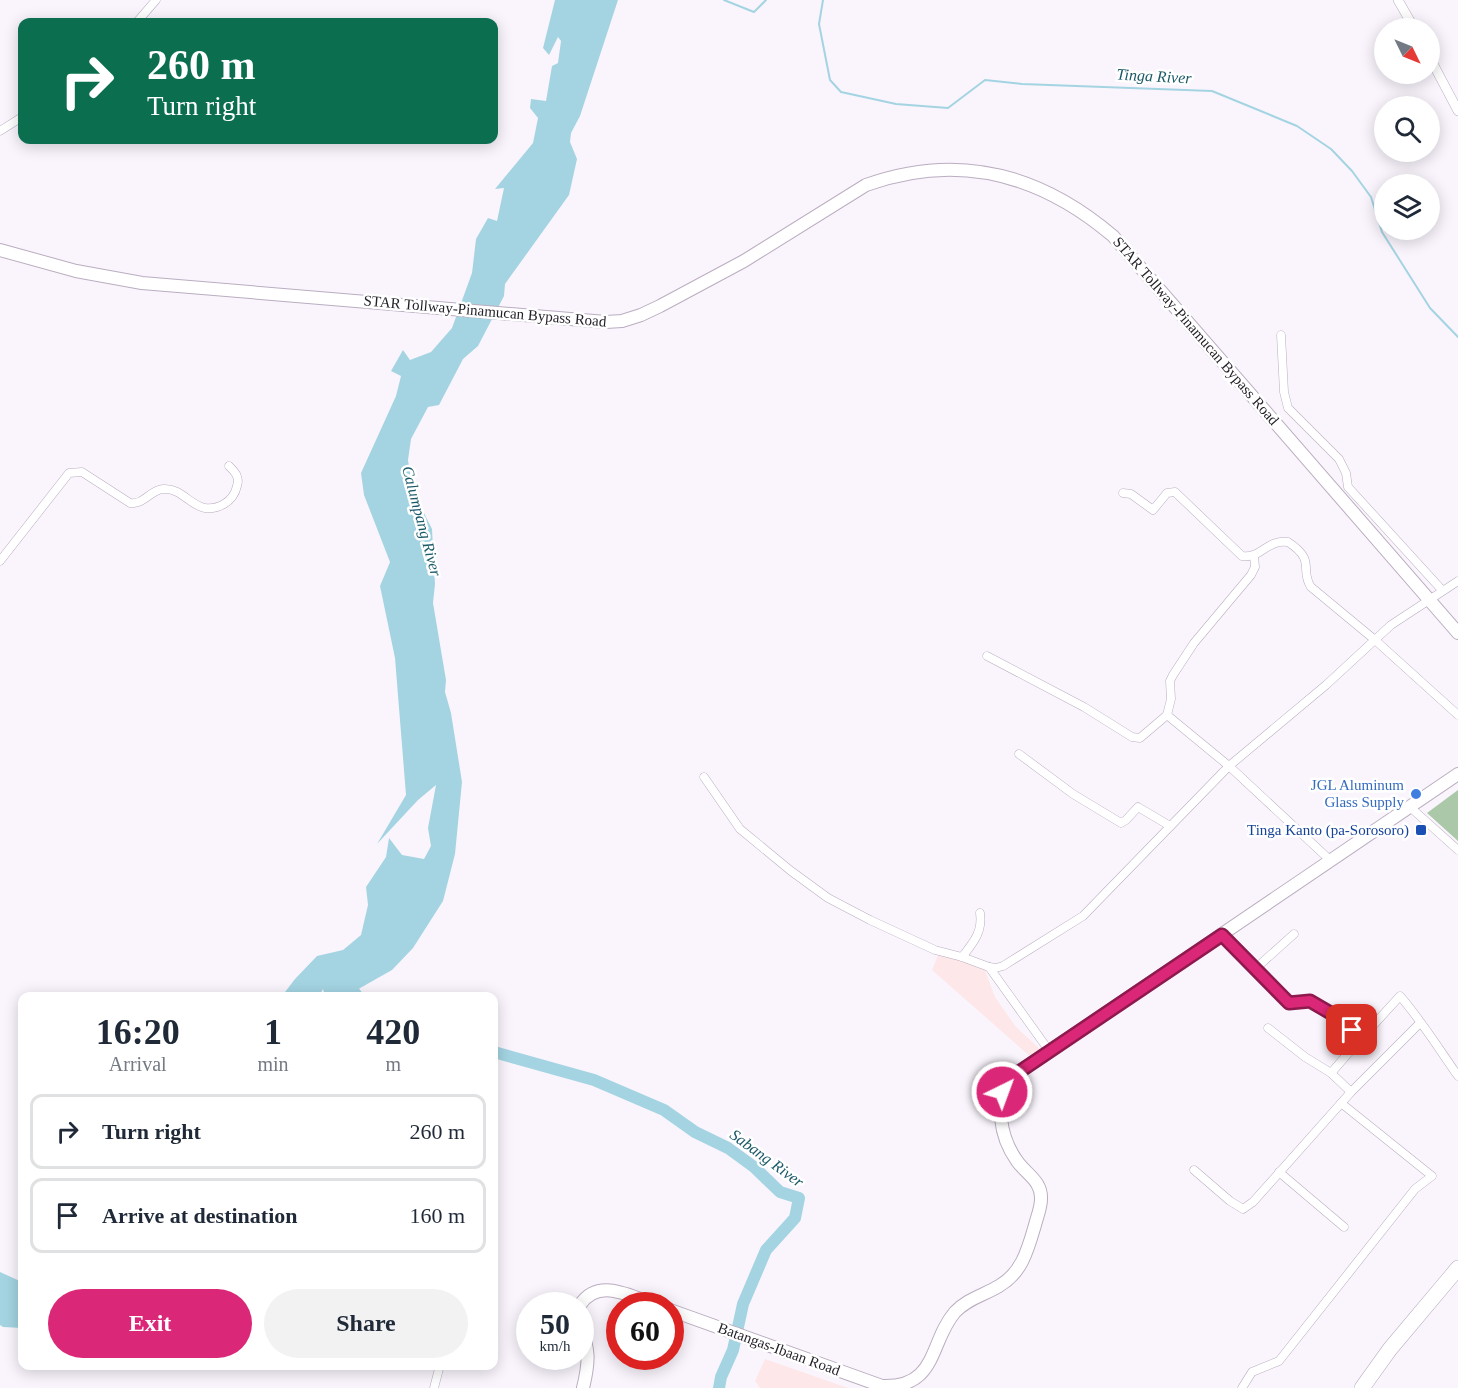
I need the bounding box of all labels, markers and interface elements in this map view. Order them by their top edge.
north arrow [1374,18,1440,84]
map controls [1374,18,1440,240]
icon: right [48,42,126,120]
text: 260 m [147,42,256,88]
water label: Tinga River [1116,66,1193,87]
text: Turn right [147,91,256,121]
button: search [1374,96,1440,162]
button: layers [1374,174,1440,240]
street label: STAR Tollway-Pinamucan Bypass Road [1110,234,1282,429]
street label: STAR Tollway-Pinamucan Bypass Road [363,292,608,330]
water label: Calumpang River [398,464,445,579]
place label: JGL Aluminum Glass Supply [1311,777,1404,810]
marker: JGL Aluminum Glass Supply [1409,787,1423,801]
place label: Tinga Kanto (pa-Sorosoro) [1247,822,1409,839]
marker: Tinga Kanto (pa-Sorosoro) [1414,823,1428,837]
pin [1326,1004,1377,1055]
text: 16:20 [96,1012,180,1052]
text: 1 [264,1012,282,1052]
text: 420 [366,1012,420,1052]
icon: arrive [1335,1013,1368,1046]
text: Arrival [109,1053,167,1075]
text: min [257,1053,289,1075]
text: m [386,1053,401,1075]
position arrow [970,1060,1034,1124]
icon: right [51,1115,84,1148]
text: Turn right [102,1119,201,1144]
text: 260 m [409,1119,465,1144]
water label: Sabang River [726,1126,808,1192]
icon: arrive [51,1199,84,1232]
text: Arrive at destination [102,1203,298,1228]
text: 160 m [409,1203,465,1228]
button: Exit [48,1289,252,1358]
button: Share [264,1289,468,1358]
speed limit sign: 60 [606,1292,684,1370]
text: 50 [540,1307,570,1340]
street label: Batangas-Ibaan Road [716,1319,843,1379]
text: km/h [540,1338,570,1354]

